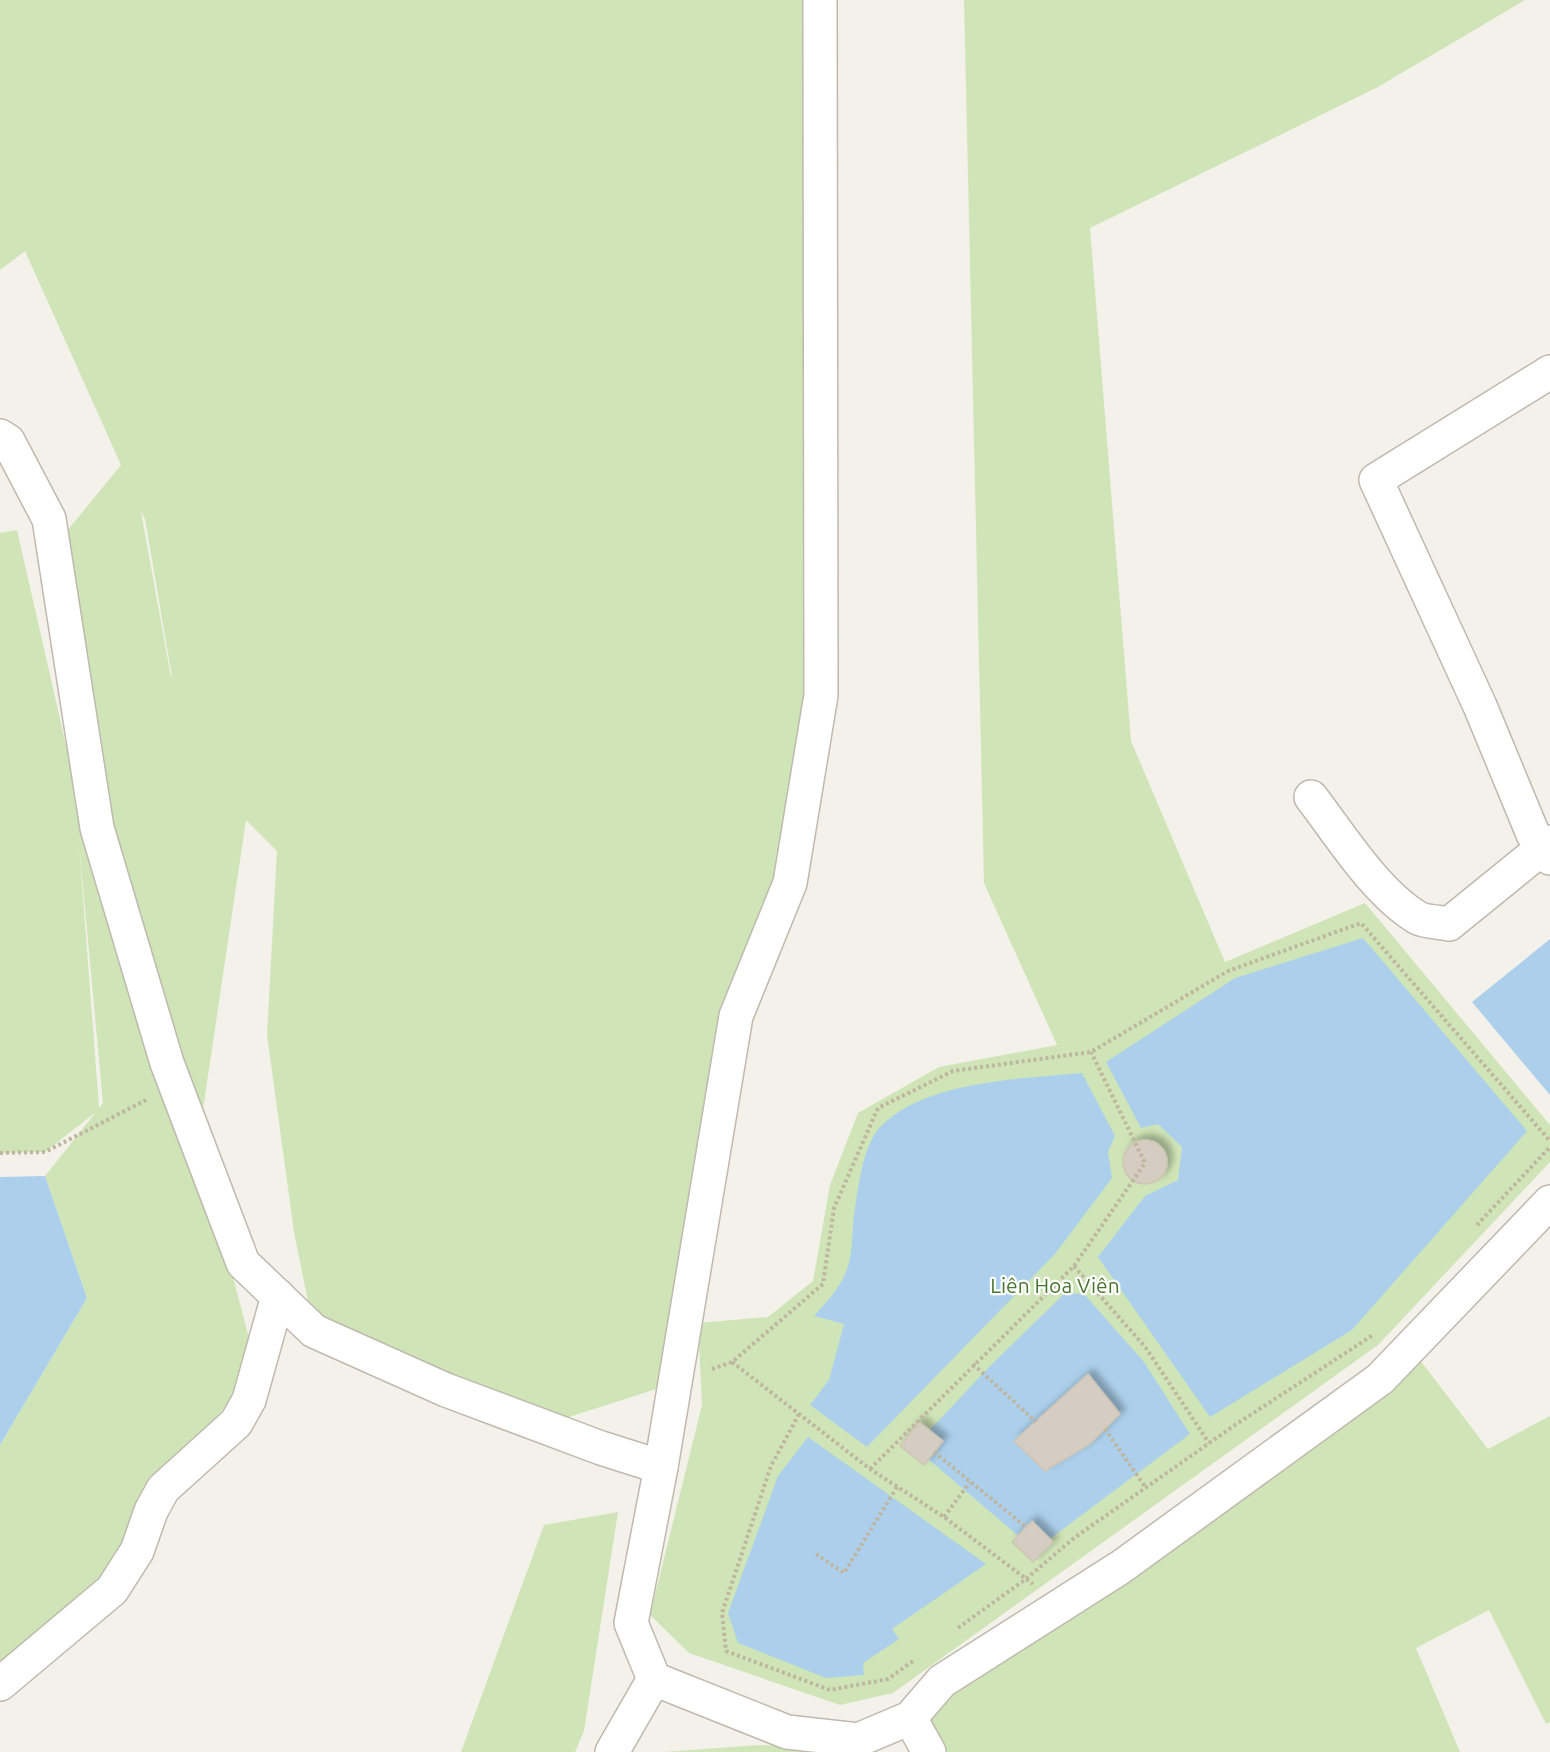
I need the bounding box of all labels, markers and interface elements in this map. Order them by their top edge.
park label: Liên Hoa Viên [990,1273,1120,1297]

